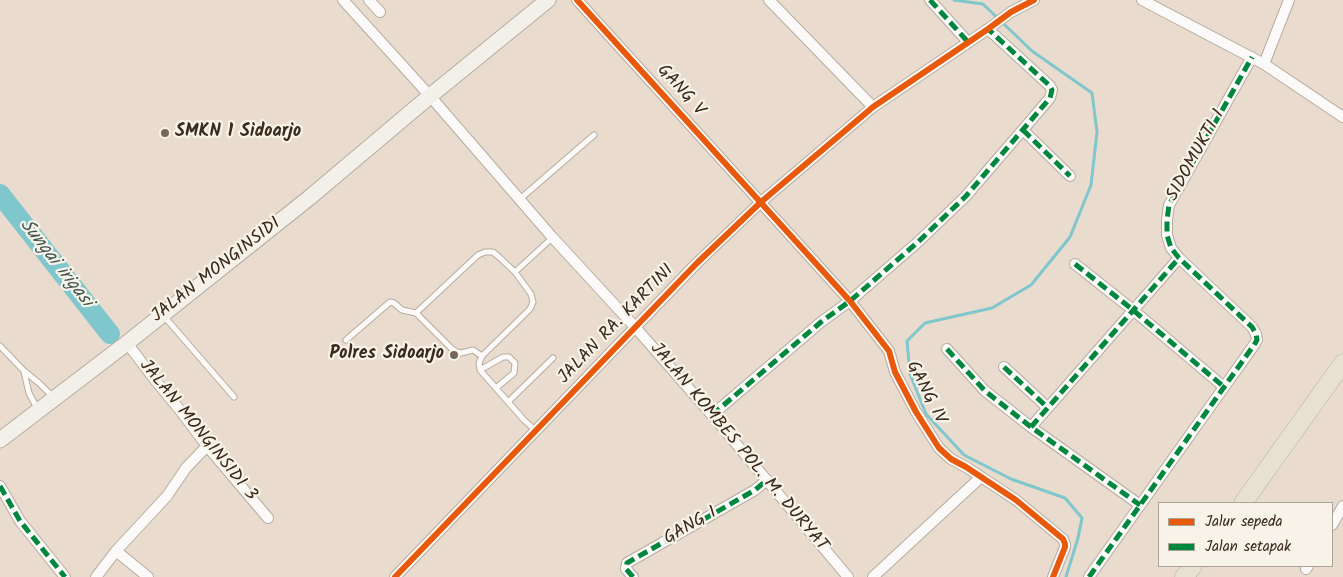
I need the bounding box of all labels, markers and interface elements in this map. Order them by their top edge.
street label: GANG V [651,61,709,121]
street label: SIDOMUKTI I [1163,106,1231,206]
place label: SMKN 1 Sidoarjo [175,122,301,144]
marker: SMKN 1 Sidoarjo [159,127,171,139]
street label: JALAN MONGINSIDI [148,214,286,328]
water label: Sungai irigasi [14,215,96,313]
street label: JALAN RA. KARTINI [555,261,679,389]
street label: JALAN KOMBES POL. M. DURYAT [644,339,832,557]
place label: Polres Sidoarjo [329,344,444,366]
marker: Polres Sidoarjo [448,349,460,361]
street label: JALAN MONGINSIDI 3 [133,356,261,506]
street label: GANG IV [900,358,950,428]
legend [1158,502,1333,567]
street label: GANG I [661,503,721,551]
text: Jalur sepeda [1205,510,1283,534]
text: Jalan setapak [1205,535,1291,559]

